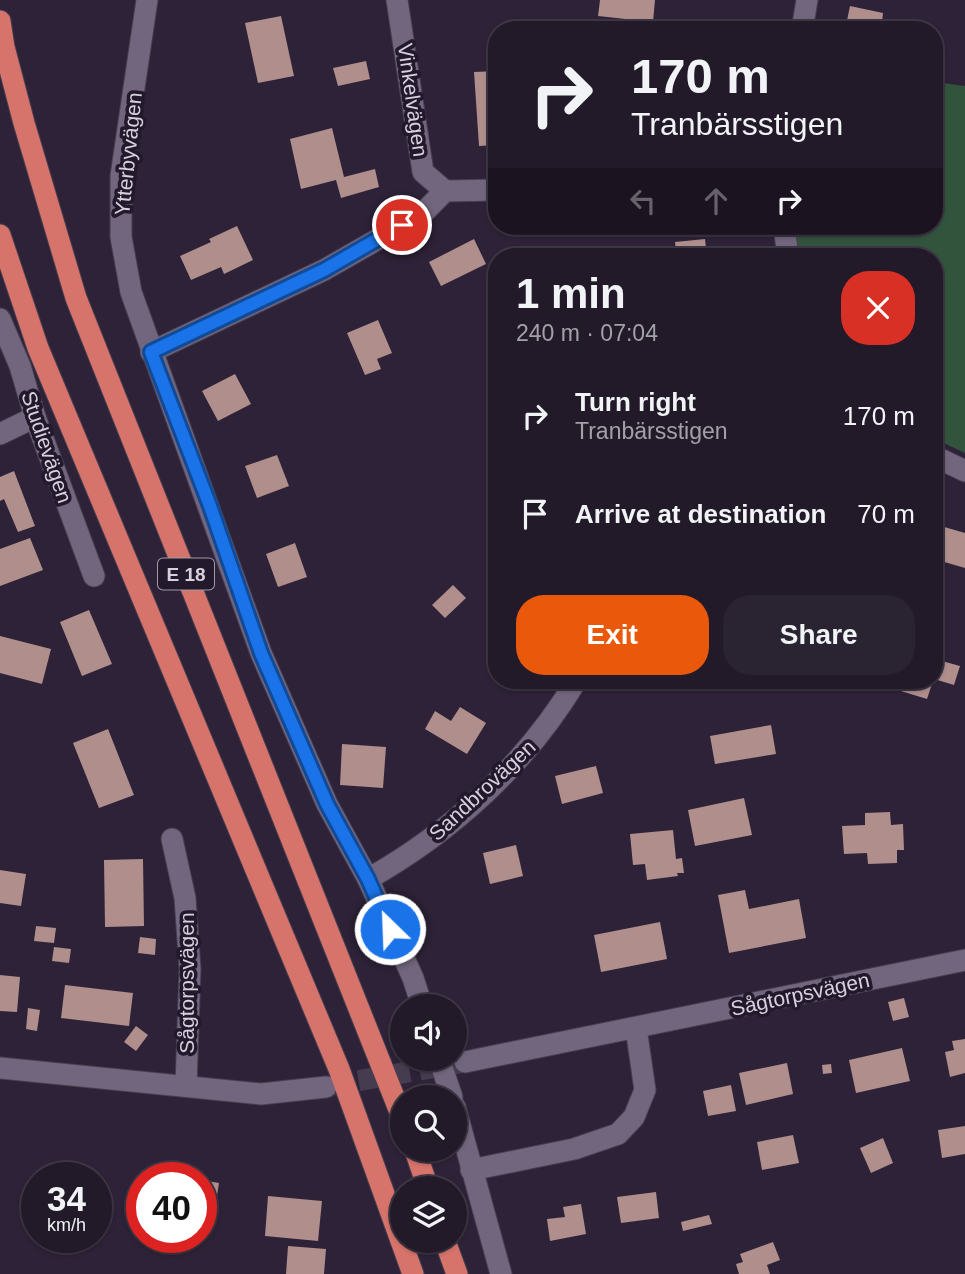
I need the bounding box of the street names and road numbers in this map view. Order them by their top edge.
street label: Vinkelvägen [394,42,432,158]
street label: Ytterbyvägen [110,91,146,217]
street label: Studievägen [17,388,77,506]
road number: E 18 [158,558,214,590]
street label: Sandbrovägen [424,735,540,845]
street label: Sågtorpsvägen [175,912,198,1054]
street label: Sågtorpsvägen [729,968,871,1020]

